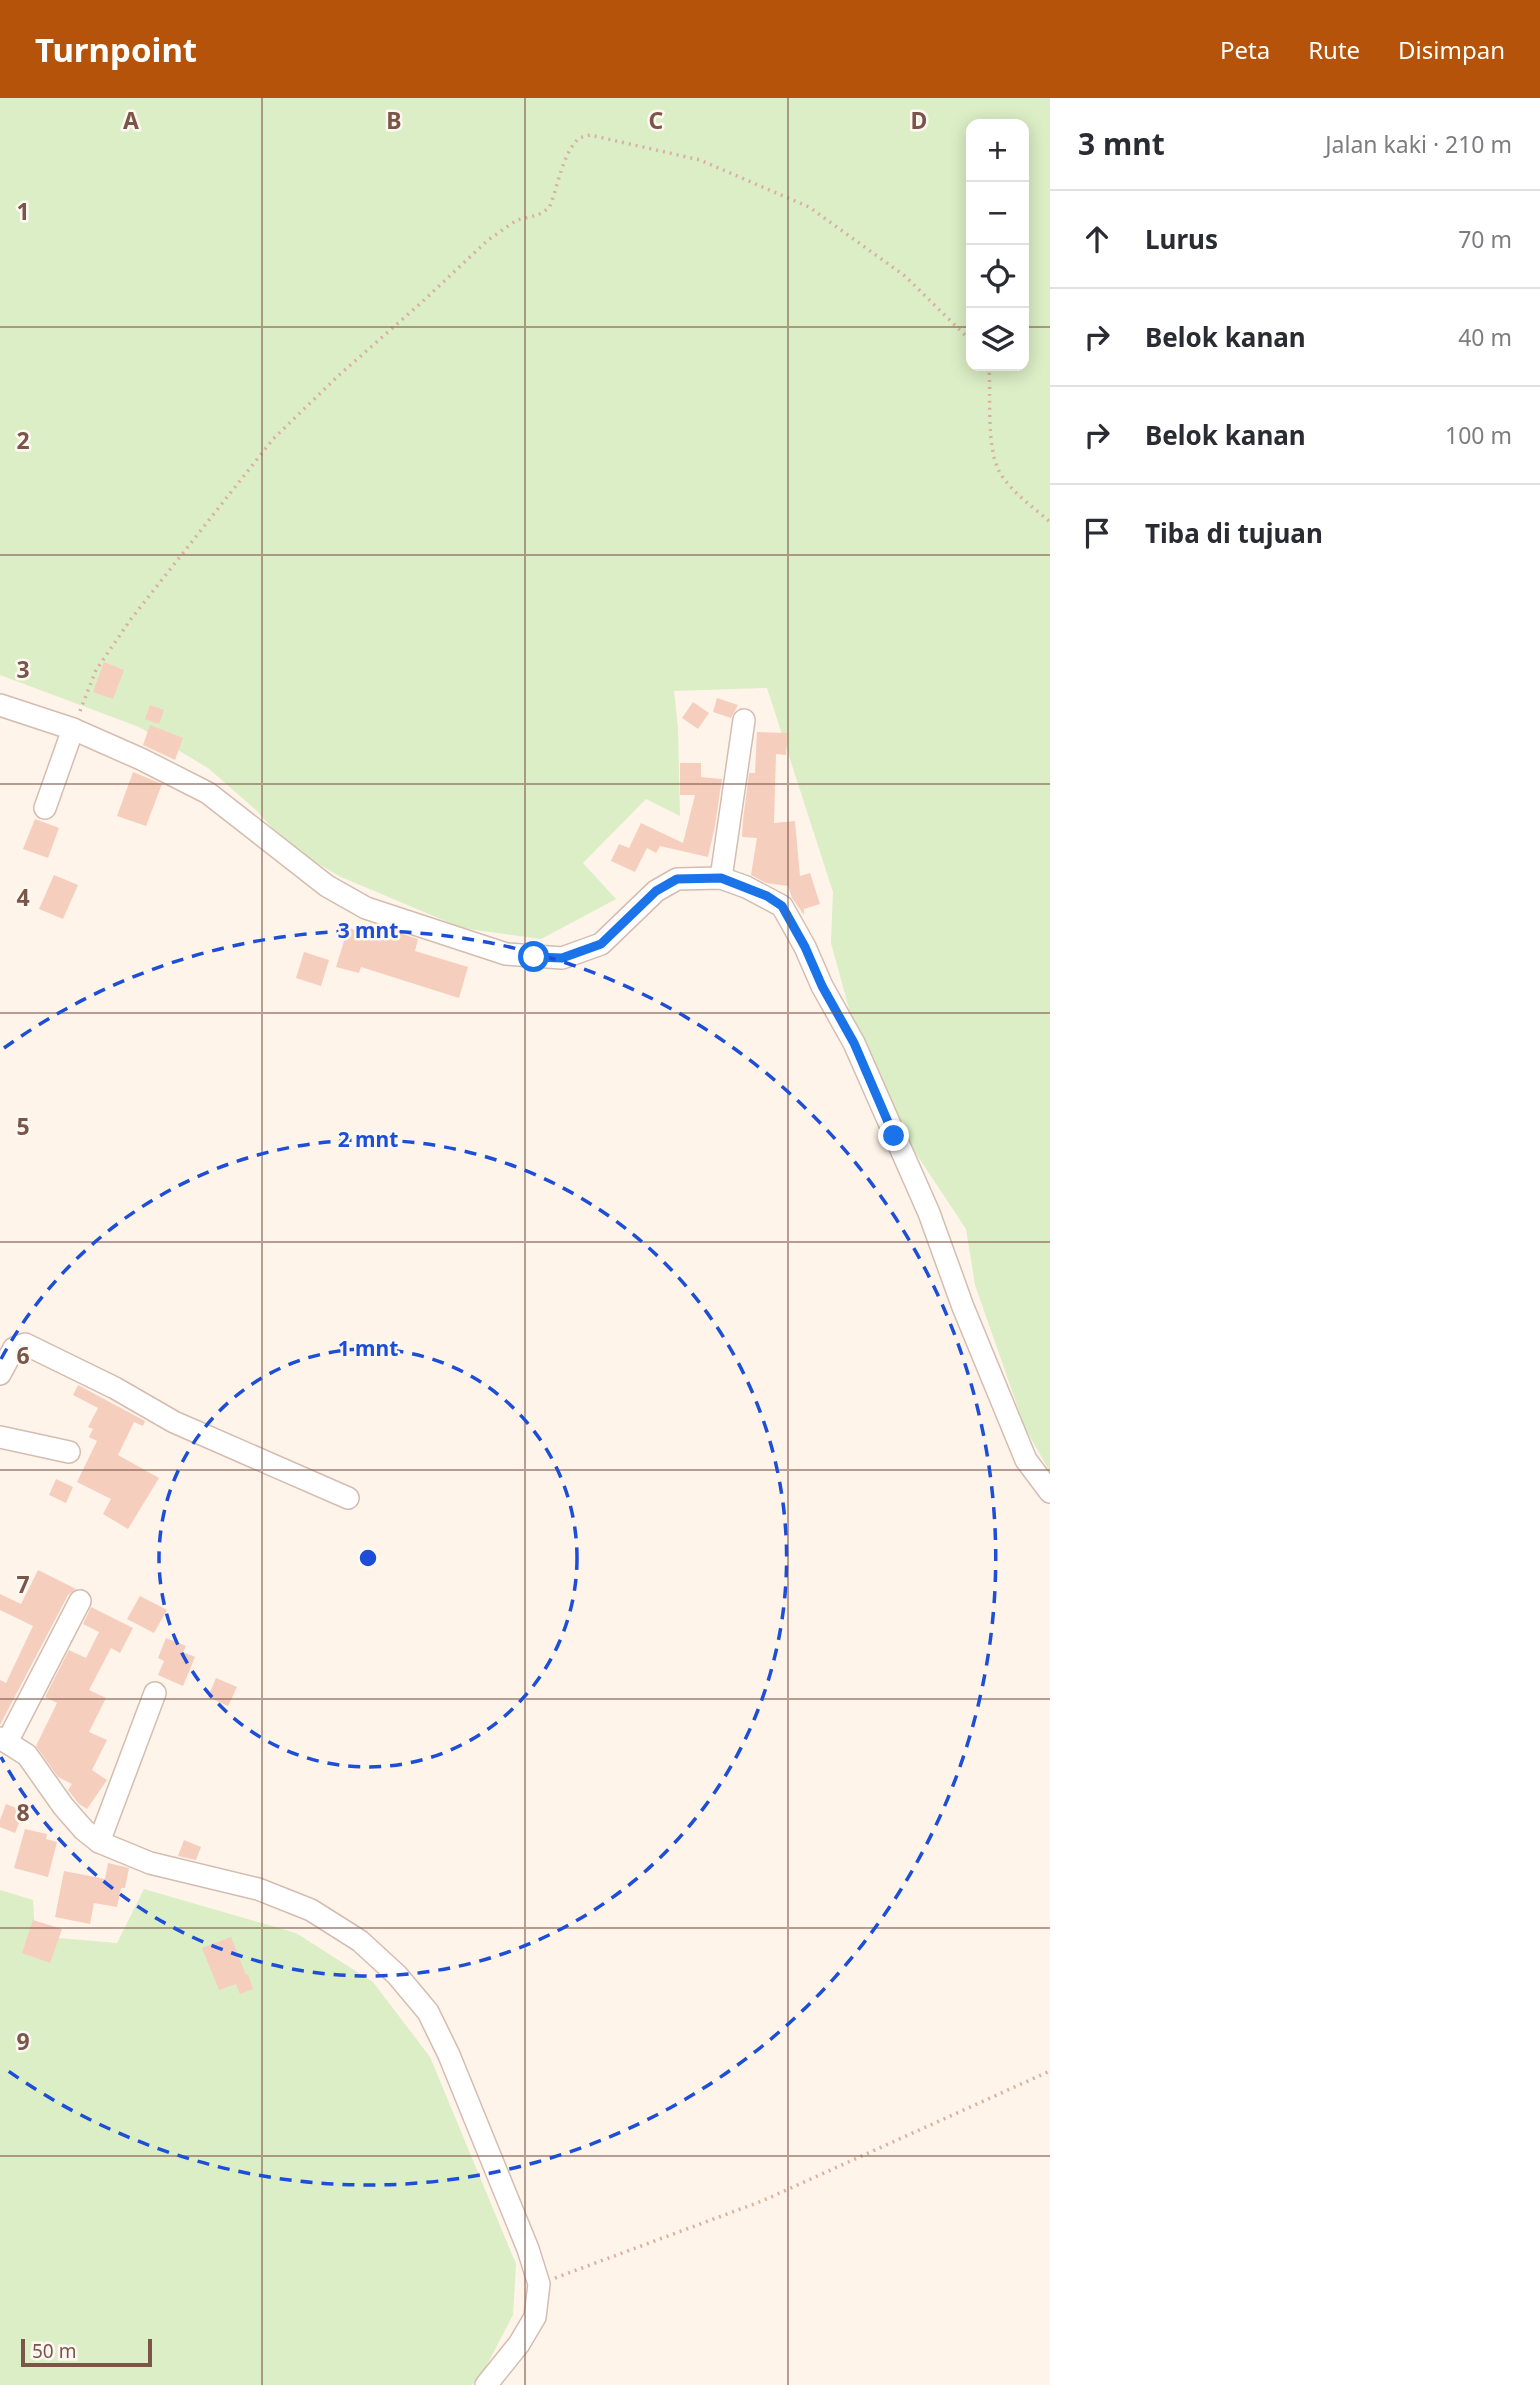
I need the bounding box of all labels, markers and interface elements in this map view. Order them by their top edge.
text: Turnpoint [35,27,197,72]
text: Peta [1220,33,1270,66]
text: Rute [1308,33,1360,66]
text: Disimpan [1398,33,1505,66]
text: A [123,104,139,136]
text: B [386,104,402,136]
text: C [649,104,664,136]
text: D [911,104,927,136]
map controls [966,119,1029,371]
button: + [966,119,1029,182]
text: 3 mnt [1078,123,1165,164]
text: Jalan kaki · 210 m [1325,128,1512,160]
button: − [966,182,1029,245]
text: 1 [16,195,30,227]
icon: ahead [1078,220,1116,258]
text: Lurus [1145,221,1218,257]
text: 70 m [1458,223,1512,255]
button: locate [966,245,1029,308]
button: layers [966,308,1029,371]
icon: right [1078,318,1116,356]
text: Belok kanan [1145,319,1306,355]
text: 40 m [1458,321,1512,353]
icon: right [1078,416,1116,454]
text: Belok kanan [1145,417,1306,453]
text: 100 m [1445,419,1512,451]
text: 2 [16,424,30,456]
icon: arrive [1078,514,1116,552]
text: Tiba di tujuan [1145,515,1323,551]
text: 3 [16,653,30,685]
text: 4 [16,881,30,913]
text: 3 mnt [338,916,398,944]
route start [518,941,549,972]
text: 5 [16,1110,30,1142]
route end [878,1120,909,1151]
text: 2 mnt [338,1125,398,1153]
text: 1 mnt [338,1334,398,1362]
text: 6 [16,1339,30,1371]
centre of rings [356,1546,380,1570]
text: 7 [16,1568,30,1600]
text: 8 [16,1796,30,1828]
text: 9 [16,2025,30,2057]
scale bar [21,2336,152,2368]
text: 50 m [32,2338,76,2364]

